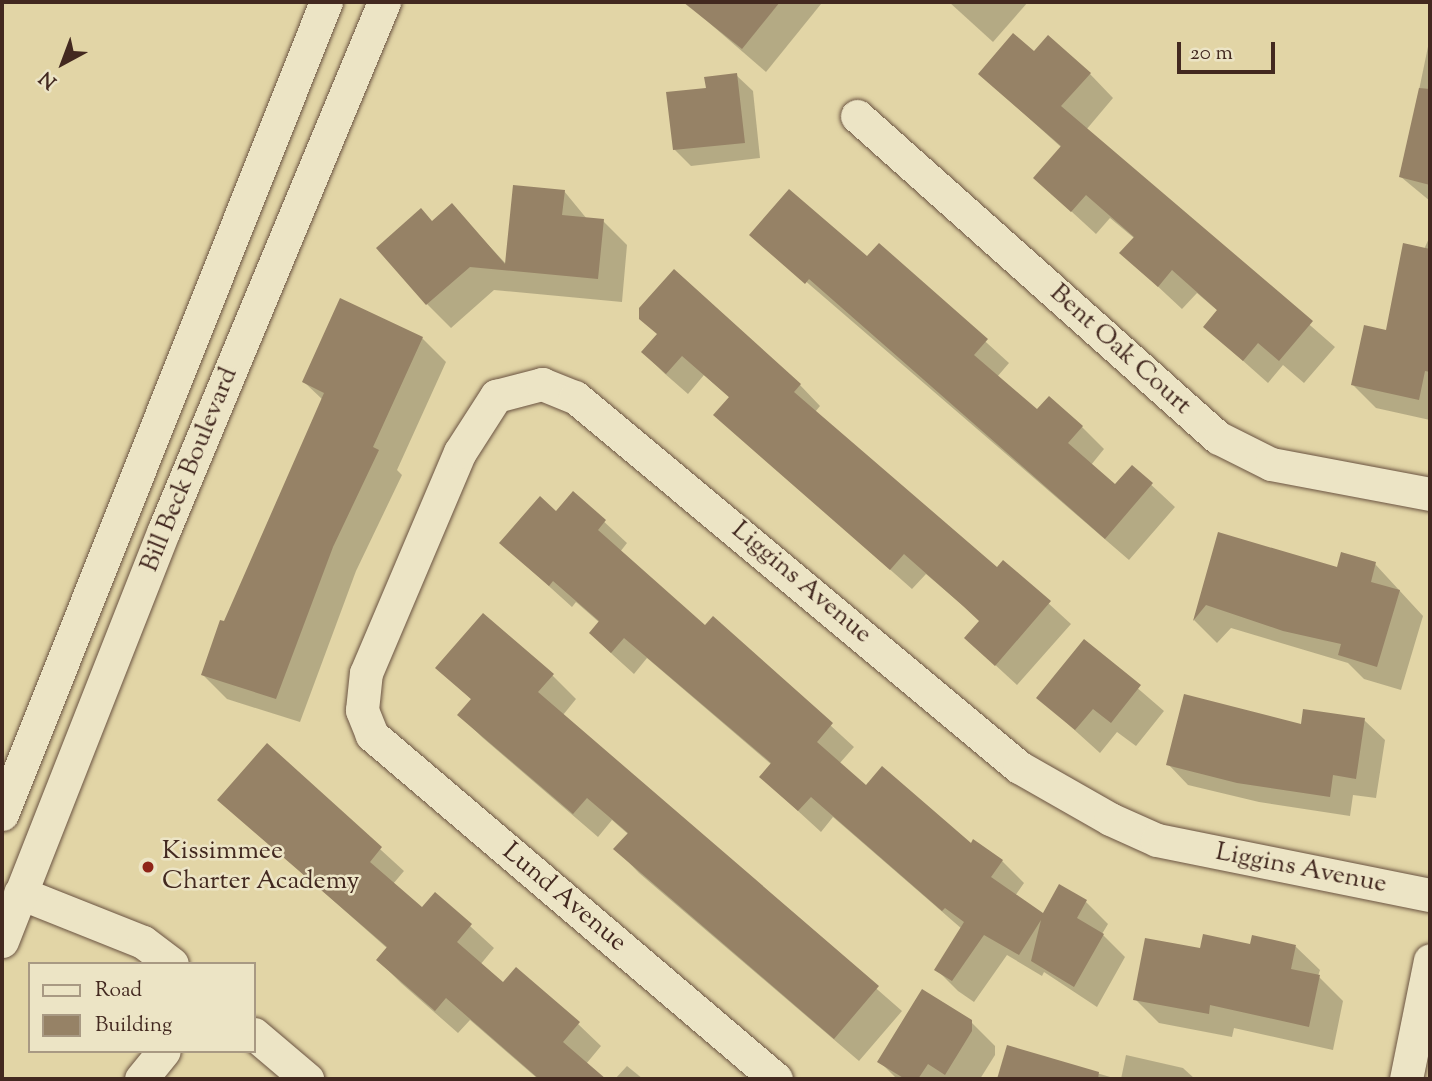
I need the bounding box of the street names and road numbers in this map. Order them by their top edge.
street label: Bent Oak Court [1043,278,1197,422]
street label: Bill Beck Boulevard [135,363,245,577]
street label: Liggins Avenue [724,515,878,651]
street label: Lund Avenue [495,837,633,959]
street label: Liggins Avenue [1213,837,1389,901]

